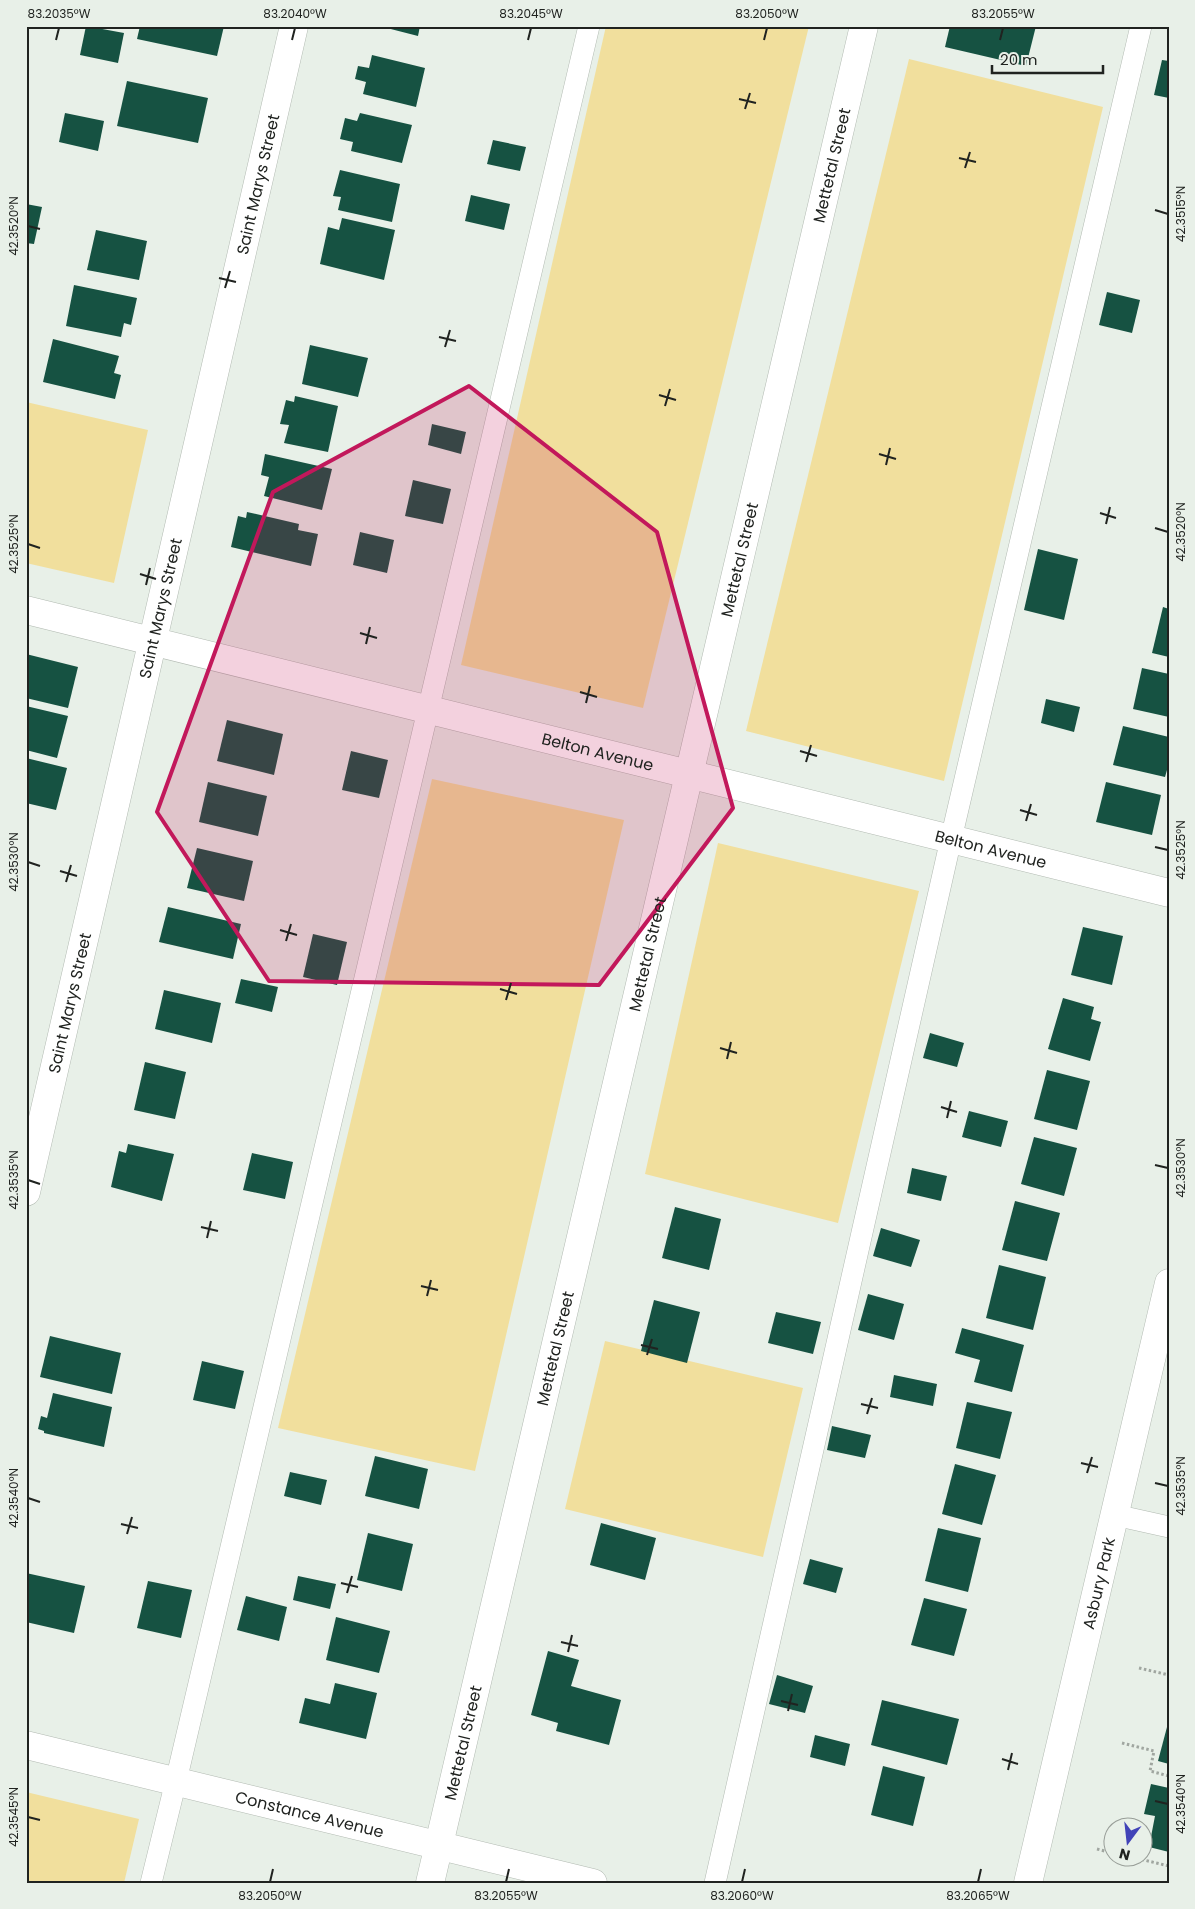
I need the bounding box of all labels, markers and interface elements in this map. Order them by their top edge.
text: 83.2035°W [28,5,91,22]
text: 83.2040°W [263,5,327,22]
text: 83.2045°W [499,5,563,22]
text: 83.2050°W [735,5,799,22]
text: 83.2055°W [971,5,1035,22]
scale bar [992,42,1104,74]
text: 20 m [1000,49,1038,70]
street label: Mettetal Street [807,106,856,225]
street label: Saint Marys Street [230,112,285,257]
text: 42.3515°N [1172,186,1189,242]
text: 42.3520°N [5,196,22,256]
street label: Mettetal Street [715,500,764,619]
text: 42.3520°N [1172,502,1189,562]
text: 42.3525°N [5,514,22,574]
street label: Saint Marys Street [133,535,188,681]
street label: Belton Avenue [539,727,656,776]
text: 42.3525°N [1172,820,1189,880]
street label: Belton Avenue [933,824,1049,874]
text: 42.3530°N [5,832,22,892]
street label: Mettetal Street [623,894,672,1014]
street label: Saint Marys Street [42,930,97,1076]
text: 42.3530°N [1172,1138,1189,1198]
text: 42.3535°N [5,1150,22,1210]
street label: Mettetal Street [530,1289,579,1408]
text: 42.3535°N [1172,1456,1189,1516]
text: 42.3540°N [5,1468,22,1528]
street label: Asbury Park [1077,1534,1121,1631]
street label: Mettetal Street [438,1683,487,1802]
text: 42.3540°N [1172,1774,1189,1834]
street label: Constance Avenue [233,1785,386,1843]
text: 42.3545°N [5,1787,22,1847]
north arrow [1102,1816,1152,1866]
text: N [1117,1844,1132,1866]
text: 83.2050°W [238,1887,302,1904]
text: 83.2055°W [474,1887,538,1904]
text: 83.2060°W [710,1887,774,1904]
text: 83.2065°W [946,1887,1010,1904]

